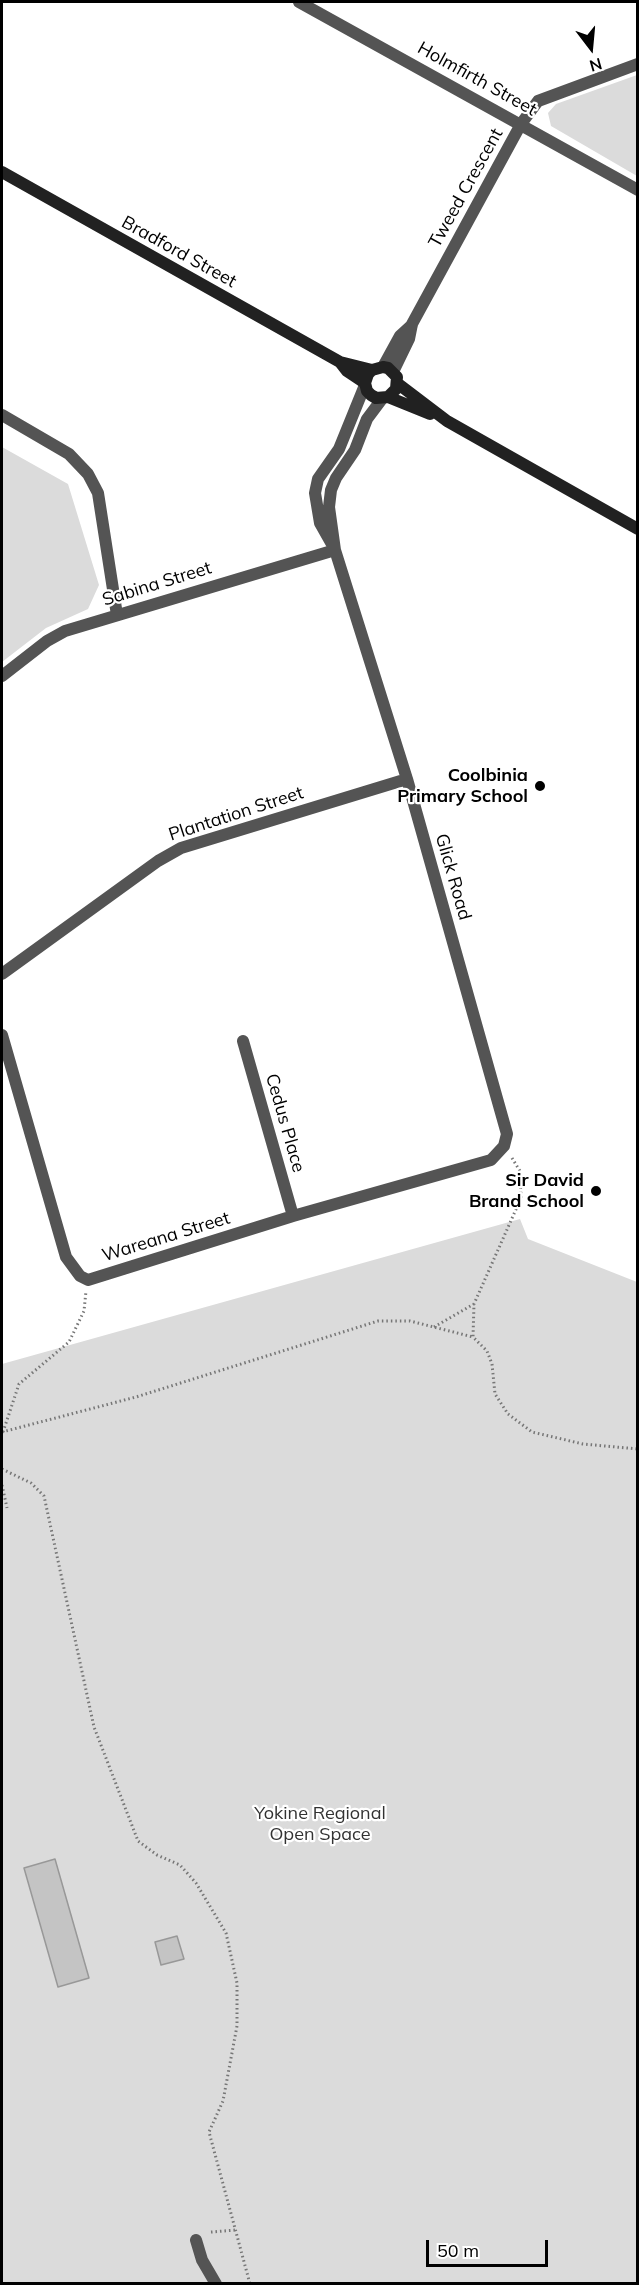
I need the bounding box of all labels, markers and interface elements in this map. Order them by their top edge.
north arrow [561,18,621,78]
street label: Holmfirth Street [414,37,540,121]
text: N [587,54,605,77]
street label: Tweed Crescent [424,125,508,251]
street label: Bradford Street [118,212,240,292]
street label: Sabina Street [100,557,214,611]
place label: Coolbinia Primary School [397,765,528,808]
marker: Coolbinia Primary School [533,779,547,793]
street label: Plantation Street [166,782,306,846]
street label: Glick Road [430,831,476,923]
street label: Cedus Place [261,1071,309,1175]
place label: Sir David Brand School [469,1170,584,1212]
marker: Sir David Brand School [589,1184,603,1198]
street label: Wareana Street [99,1207,233,1267]
park label: Yokine Regional Open Space [254,1803,386,1846]
scale bar [429,2228,550,2266]
text: 50 m [437,2239,479,2262]

